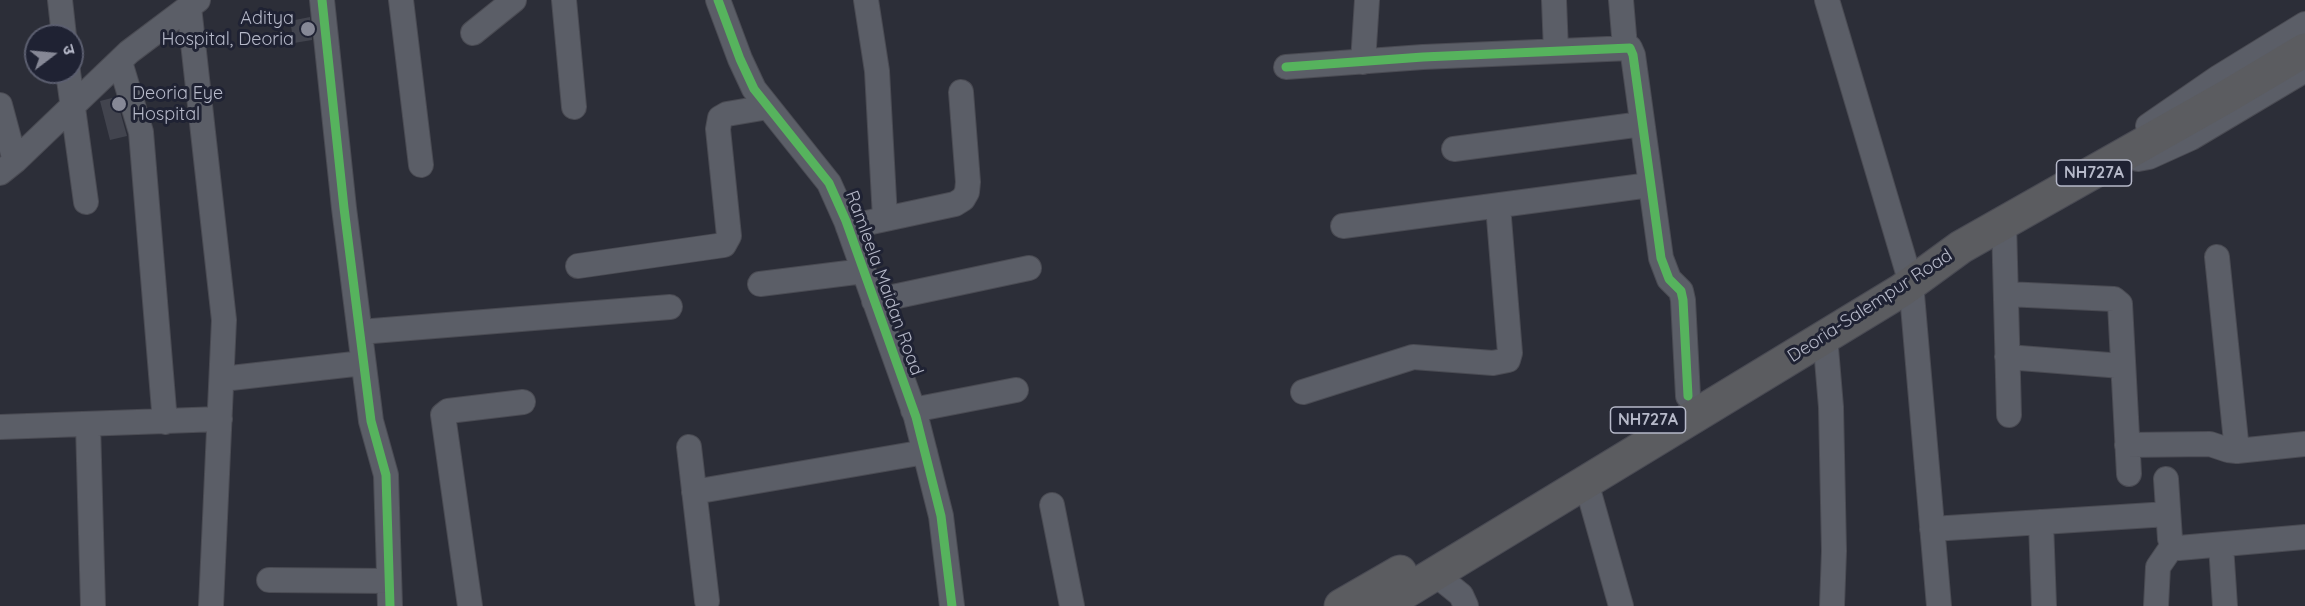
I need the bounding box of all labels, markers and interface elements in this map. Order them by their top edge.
place label: Aditya Hospital, Deoria [162,8,294,50]
marker: Aditya Hospital, Deoria [299,20,317,38]
north arrow [24,24,84,84]
text: उ [58,42,80,57]
place label: Deoria Eye Hospital [132,83,223,125]
marker: Deoria Eye Hospital [110,95,128,113]
road number: NH727A [2056,160,2132,186]
street label: Ramleela Maidan Road [840,188,928,378]
street label: Deoria-Salempur Road [1784,245,1956,367]
road number: NH727A [1610,407,1686,433]

